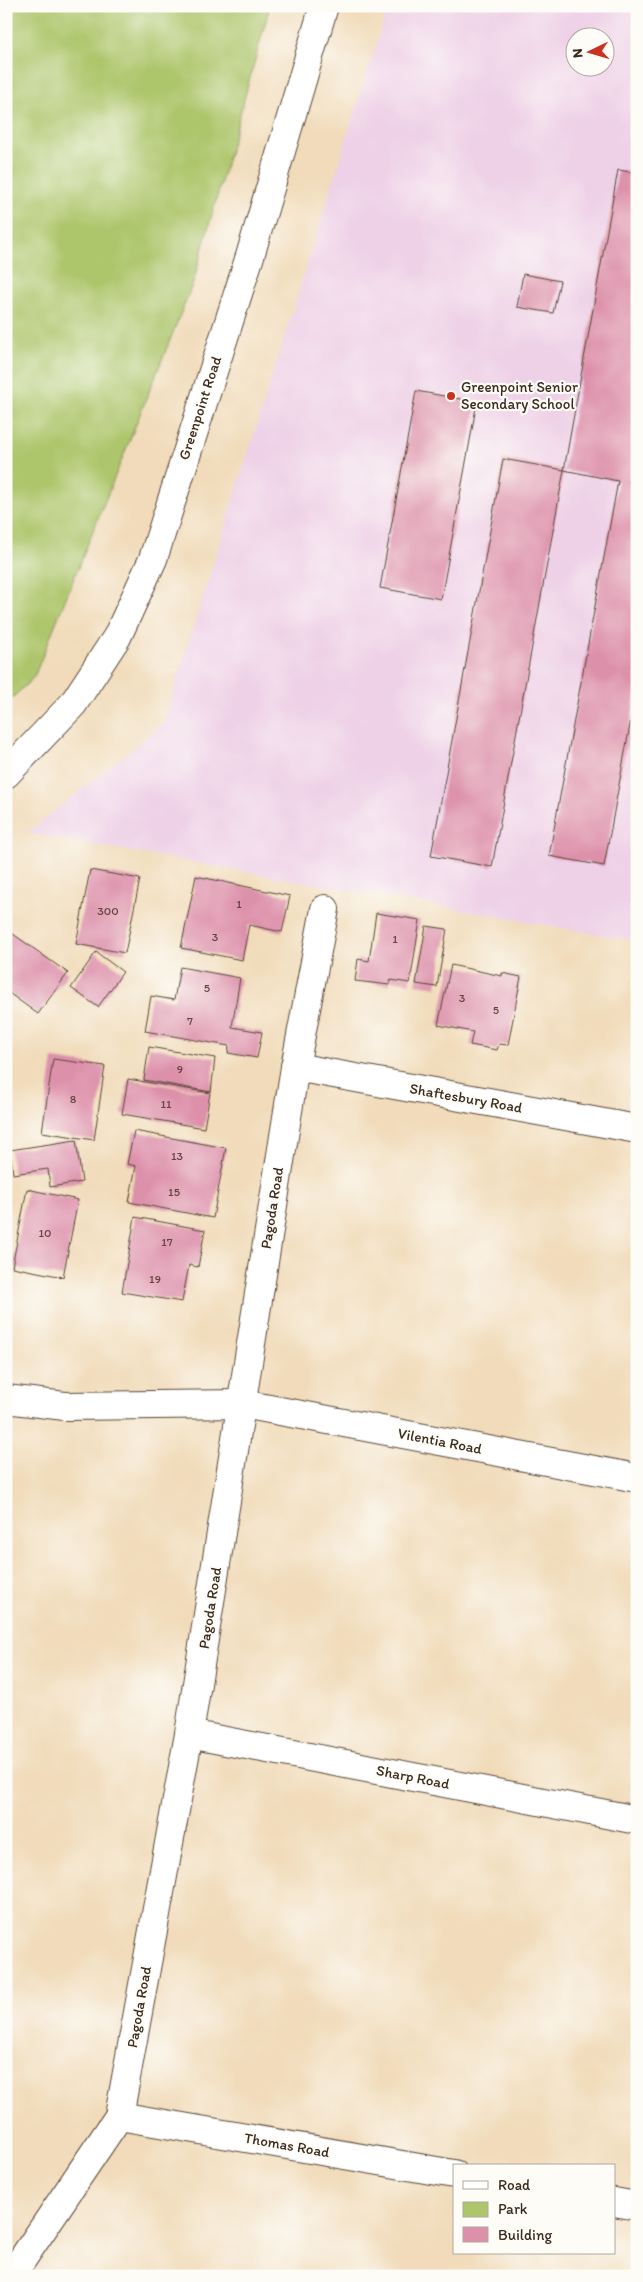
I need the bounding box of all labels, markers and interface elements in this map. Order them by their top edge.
north arrow [566,28,616,78]
text: N [569,48,586,59]
street label: Greenpoint Road [175,354,225,462]
place label: Greenpoint Senior Secondary School [461,378,578,413]
marker: Greenpoint Senior Secondary School [445,390,457,402]
house number: 1 [236,897,242,911]
house number: 300 [97,904,119,918]
house number: 3 [212,930,219,944]
house number: 1 [392,932,398,946]
house number: 5 [204,981,210,995]
house number: 3 [459,991,466,1005]
house number: 5 [493,1003,499,1017]
house number: 7 [187,1014,193,1028]
house number: 9 [177,1062,183,1076]
street label: Shaftesbury Road [408,1079,524,1117]
house number: 8 [70,1092,77,1106]
house number: 11 [160,1097,172,1111]
house number: 13 [171,1149,184,1163]
street label: Pagoda Road [257,1166,287,1250]
house number: 15 [168,1185,180,1199]
house number: 10 [39,1226,51,1240]
house number: 17 [161,1235,173,1249]
house number: 19 [149,1272,161,1286]
street label: Vilentia Road [396,1424,484,1458]
street label: Pagoda Road [195,1566,225,1650]
street label: Sharp Road [375,1761,452,1793]
street label: Pagoda Road [123,1965,155,2049]
street label: Thomas Road [243,2129,332,2161]
legend [453,2164,616,2254]
text: Road [498,2176,531,2194]
text: Park [498,2200,528,2218]
text: Building [498,2226,552,2244]

